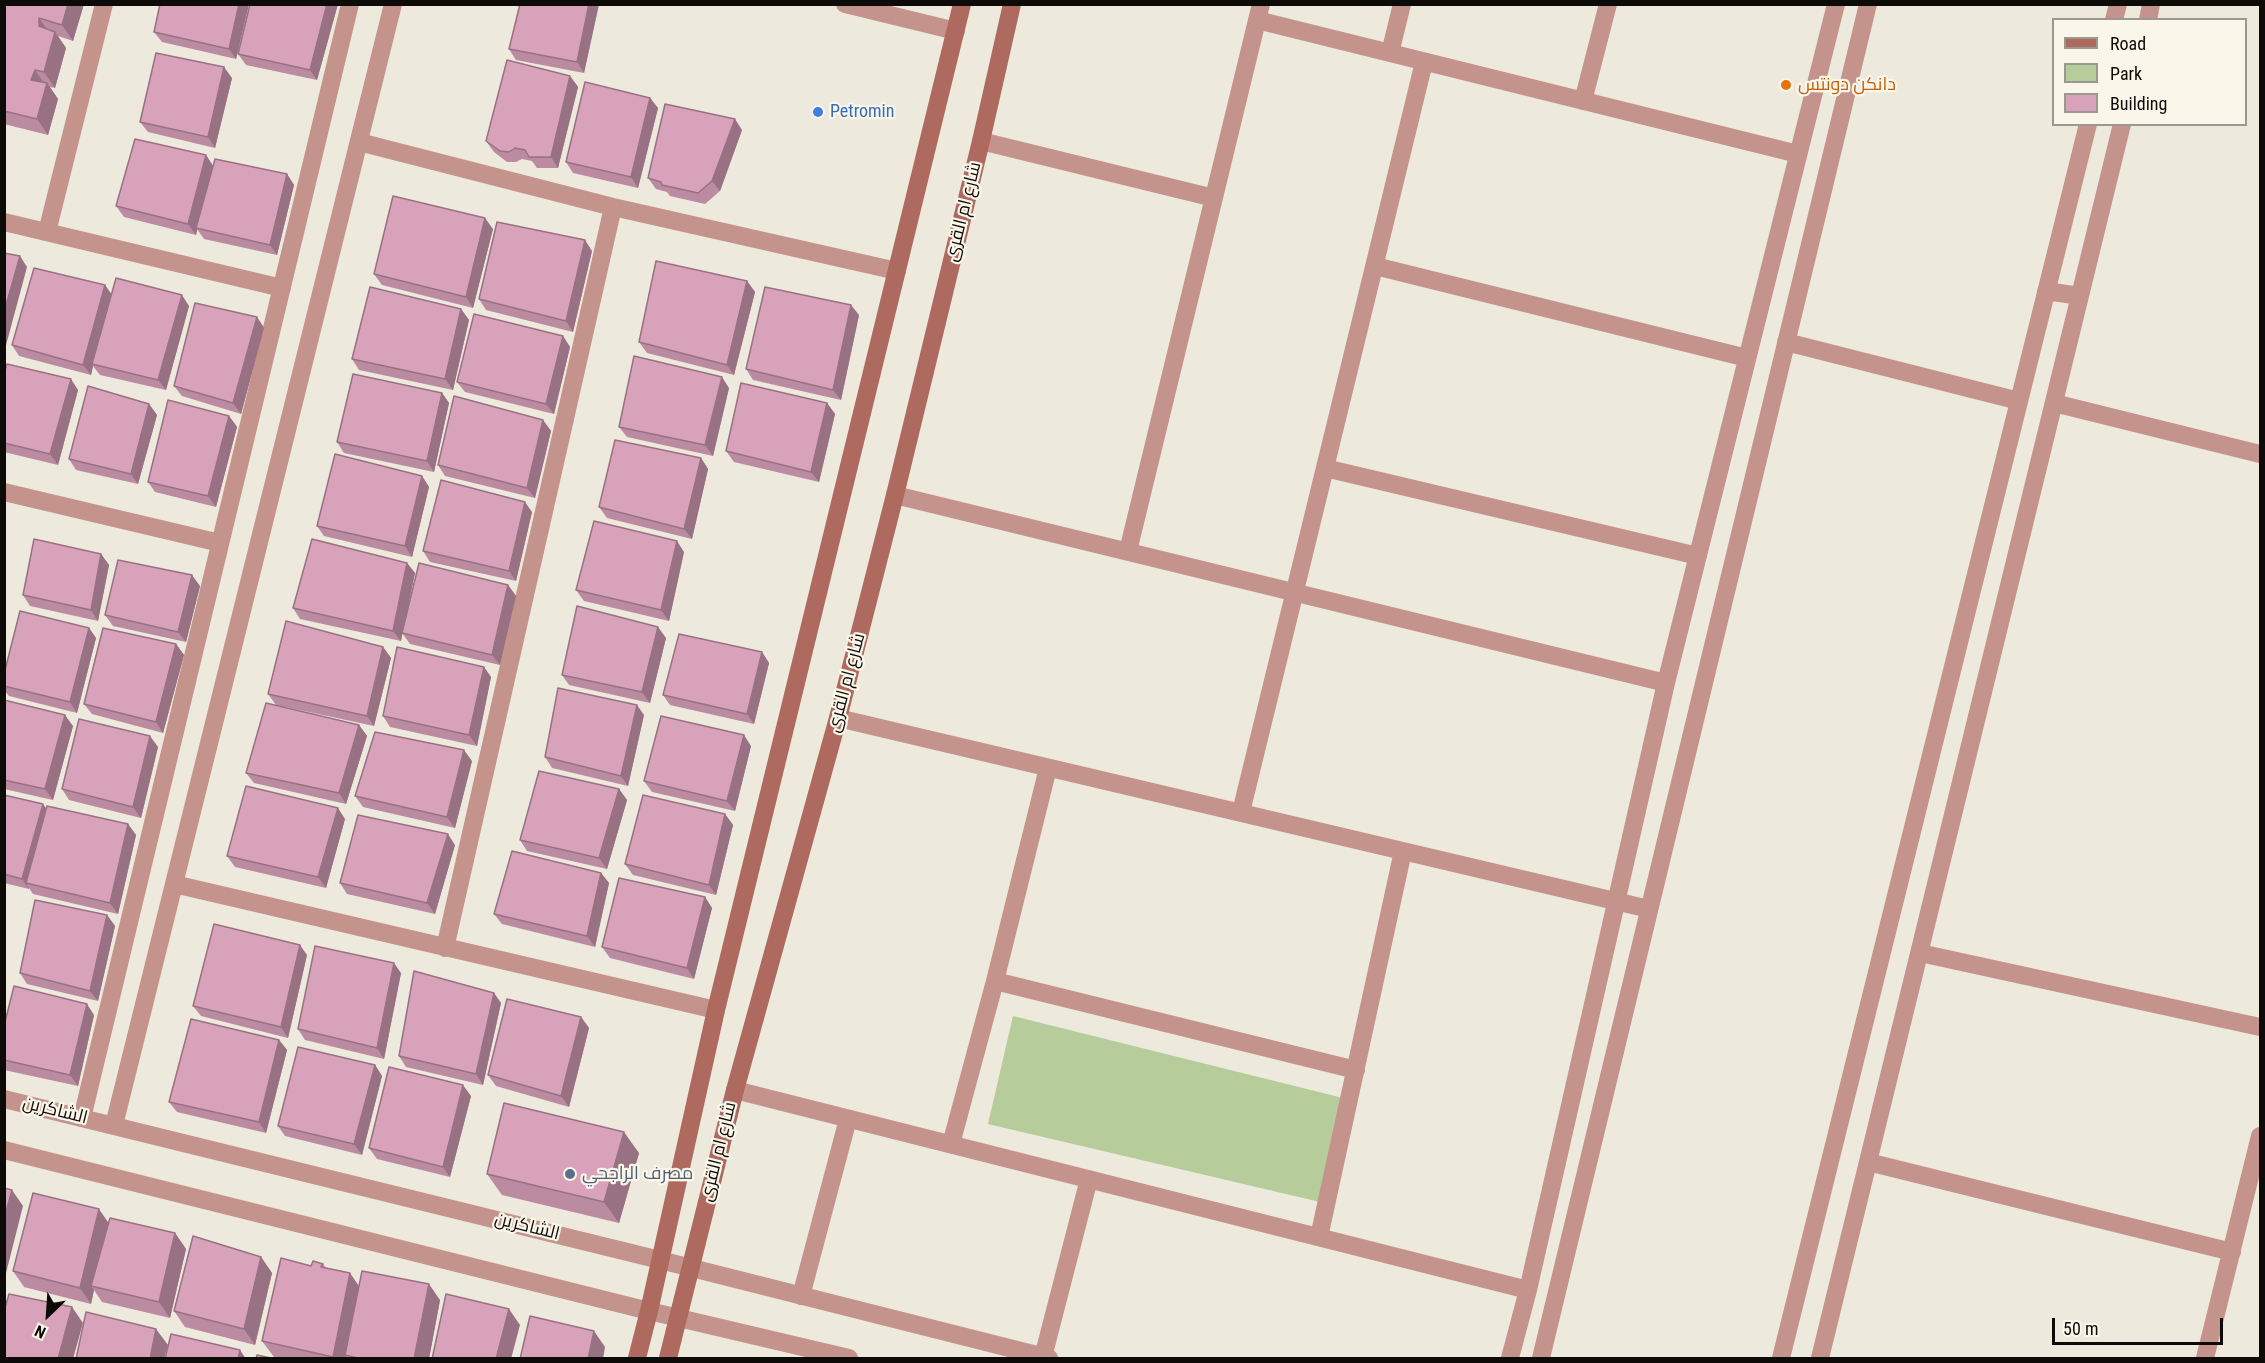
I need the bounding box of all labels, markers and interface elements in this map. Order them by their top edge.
legend [2052,18,2247,126]
text: Road [2110,33,2146,54]
text: Park [2110,63,2142,84]
place label: دانكن دونتس [1798,74,1896,96]
marker: دانكن دونتس [1779,78,1793,92]
text: Building [2110,93,2167,114]
place label: Petromin [830,101,894,123]
marker: Petromin [811,105,825,119]
street label: شارع ام القرى [941,160,987,264]
street label: شارع ام القرى [823,631,871,735]
street label: الشاكرين [20,1093,90,1129]
street label: شارع ام القرى [696,1100,742,1204]
place label: مصرف الراجحي [582,1163,693,1185]
marker: مصرف الراجحي [563,1167,577,1181]
street label: الشاكرين [492,1209,562,1245]
north arrow [18,1285,78,1345]
scale bar [2055,1306,2226,1344]
text: 50 m [2063,1318,2098,1339]
text: N [32,1321,49,1342]

